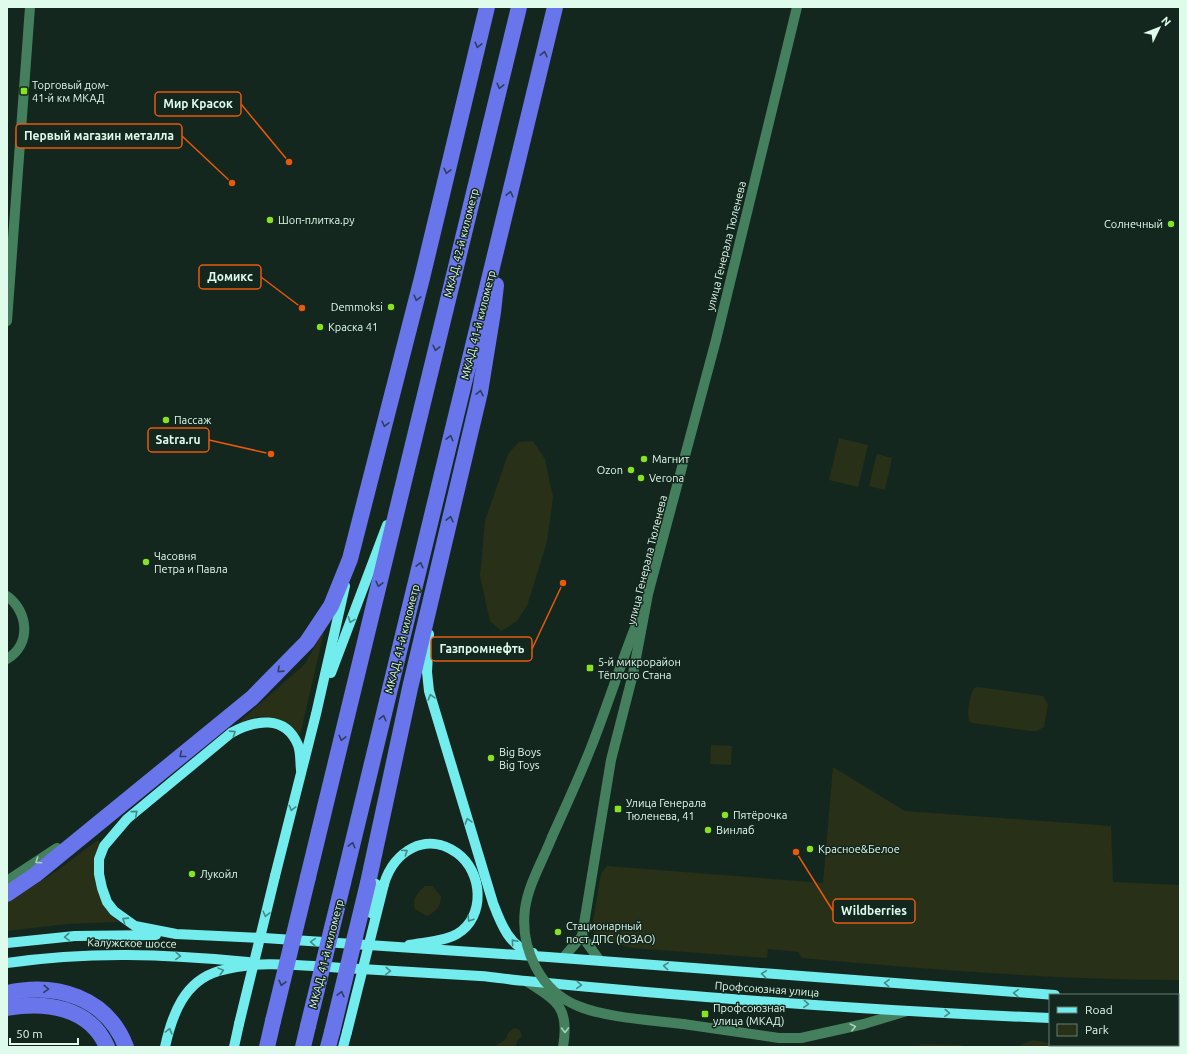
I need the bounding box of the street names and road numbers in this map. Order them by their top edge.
street label: улица Генерала Тюленева [704,180,748,312]
street label: МКАД, 42-й километр [442,187,480,299]
street label: МКАД, 41-й километр [459,269,497,381]
street label: улица Генерала Тюленева [625,494,669,626]
street label: МКАД, 41-й километр [383,583,421,695]
street label: МКАД, 41-й километр [307,898,345,1010]
street label: Калужское шоссе [87,936,177,950]
street label: Профсоюзная улица [714,979,820,999]

